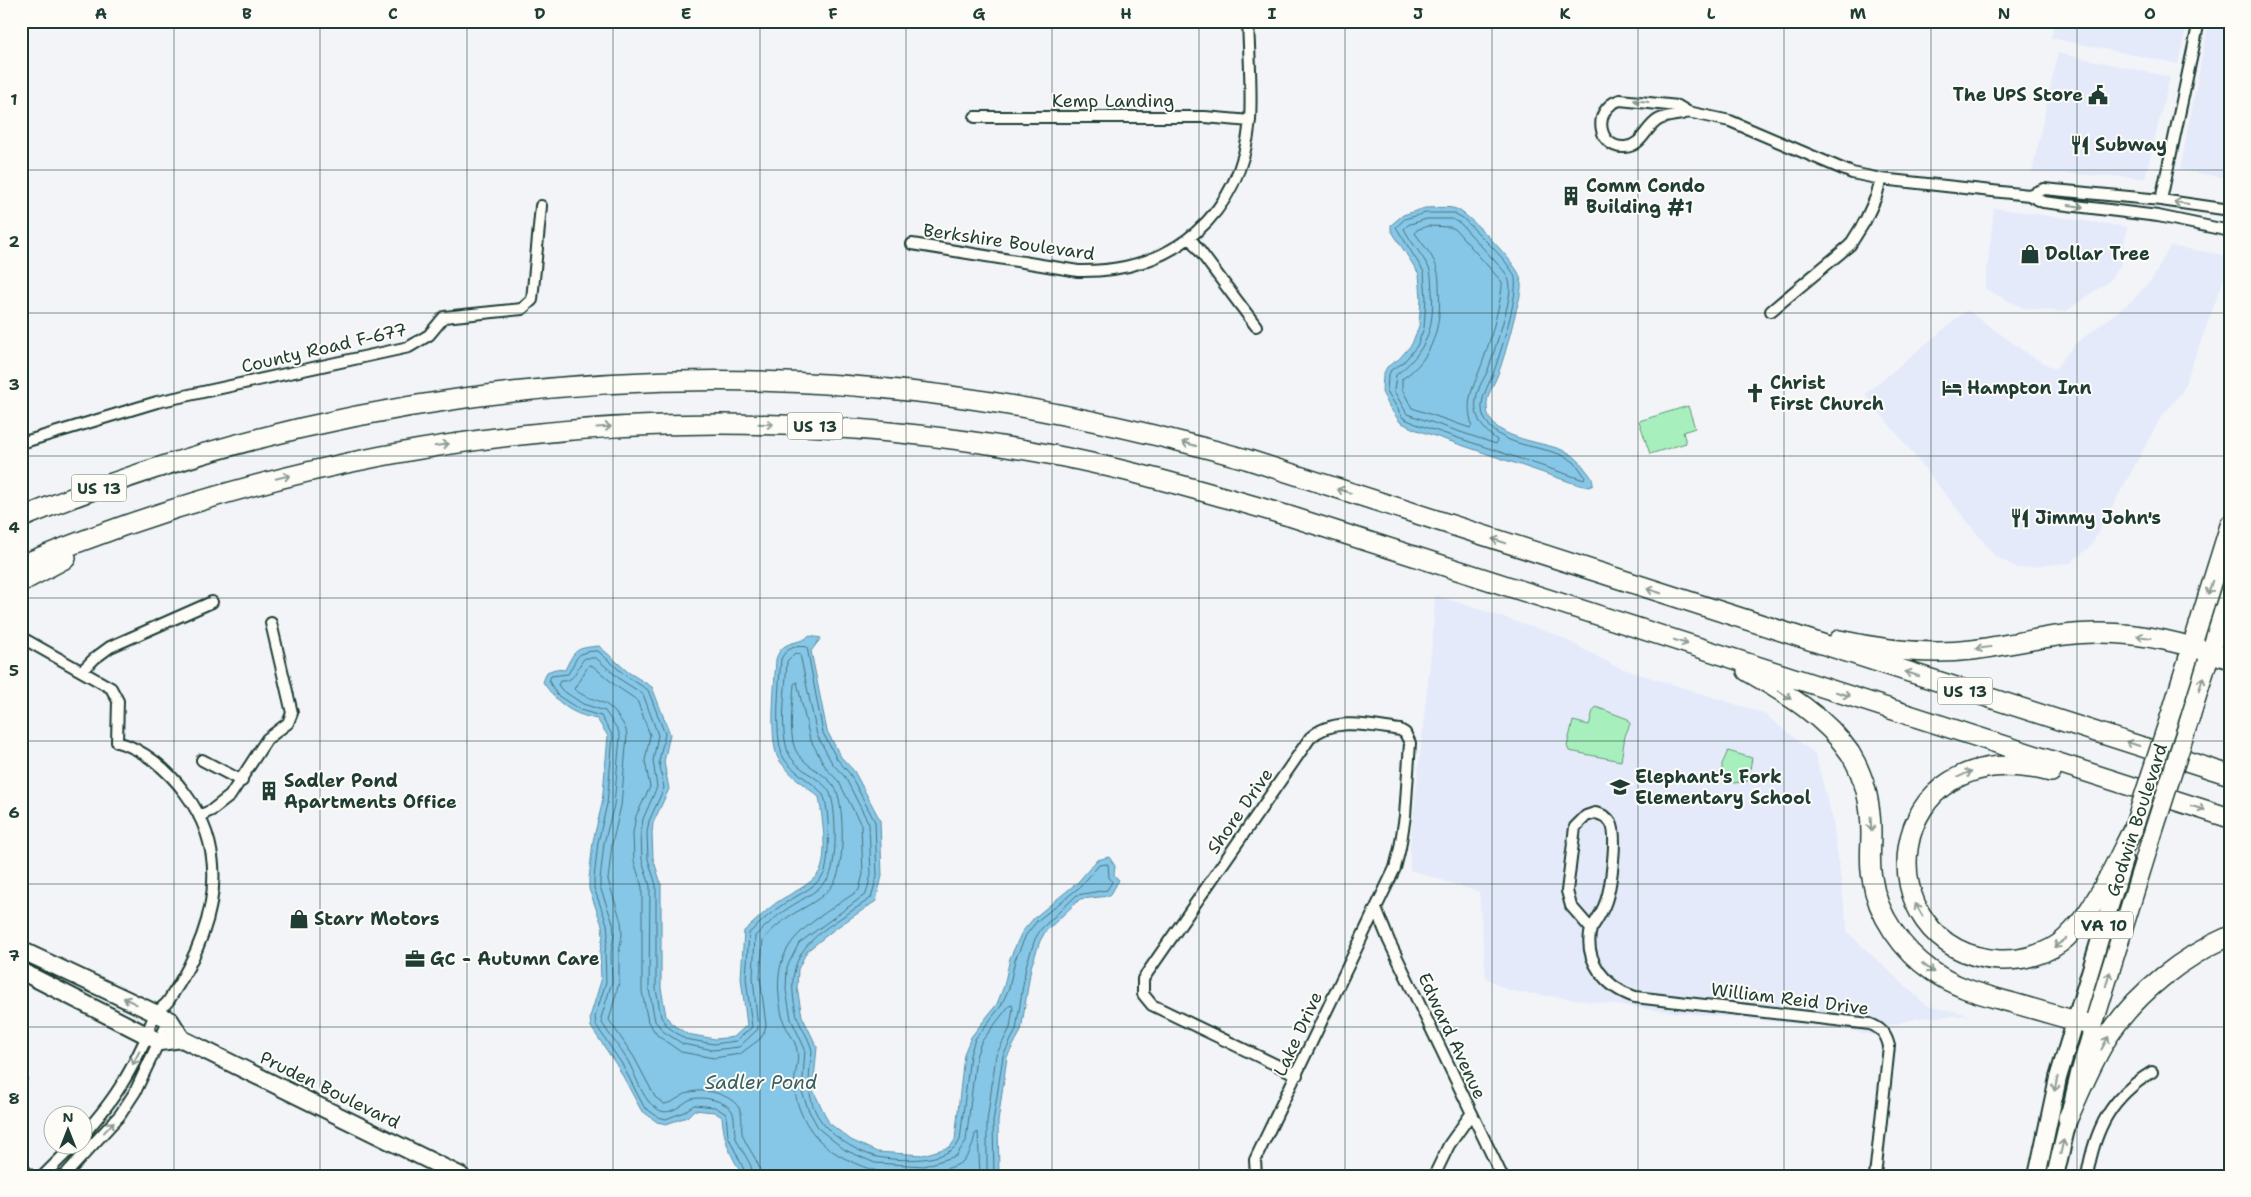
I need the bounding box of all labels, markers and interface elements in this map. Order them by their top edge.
text: A [95,3,107,24]
text: B [242,3,252,24]
text: C [388,3,398,24]
text: D [534,3,546,24]
text: E [681,3,691,24]
text: F [828,3,838,24]
text: G [973,3,986,24]
text: H [1120,3,1132,24]
text: I [1268,3,1277,24]
text: J [1413,3,1423,24]
text: K [1560,3,1571,24]
text: L [1707,3,1716,24]
text: M [1850,3,1867,24]
text: N [1998,3,2010,24]
text: O [2144,3,2156,24]
place label: The UPS Store [1953,83,2083,107]
public building icon: The UPS Store [2087,84,2109,106]
text: 1 [10,89,18,110]
street label: Kemp Landing [1052,89,1174,113]
one-way arrow [1633,96,1649,106]
place label: Subway [2095,133,2167,157]
restaurant icon: Subway [2069,134,2091,156]
place label: Comm Condo Building #1 [1586,174,1705,219]
building icon: Comm Condo Building #1 [1560,185,1582,207]
one-way arrow [2174,198,2190,208]
one-way arrow [2068,201,2084,211]
street label: Berkshire Boulevard [922,218,1096,266]
text: 2 [8,231,20,252]
place label: Dollar Tree [2045,242,2150,266]
shop icon: Dollar Tree [2019,243,2041,265]
street label: County Road F-677 [239,317,409,379]
place label: Christ First Church [1770,371,1884,416]
text: 3 [8,374,20,395]
place label: Hampton Inn [1967,376,2091,400]
hotel icon: Hampton Inn [1941,377,1963,399]
church icon: Christ First Church [1744,382,1766,404]
road number: US 13 [788,412,842,440]
one-way arrow [758,419,774,429]
one-way arrow [595,423,611,432]
one-way arrow [1181,438,1197,448]
one-way arrow [434,440,450,450]
one-way arrow [274,472,290,481]
road number: US 13 [72,474,126,502]
one-way arrow [1337,486,1353,495]
place label: Jimmy John's [2035,506,2161,530]
restaurant icon: Jimmy John's [2009,507,2031,529]
text: 4 [8,517,20,538]
one-way arrow [1492,536,1507,545]
one-way arrow [2205,579,2215,595]
one-way arrow [1646,585,1662,595]
one-way arrow [2136,632,2152,642]
one-way arrow [1673,638,1688,647]
one-way arrow [1975,643,1991,653]
text: 5 [9,660,19,681]
one-way arrow [1904,669,1920,678]
one-way arrow [2196,676,2206,692]
road number: US 13 [1938,678,1992,704]
one-way arrow [1778,690,1792,700]
one-way arrow [1835,690,1851,700]
one-way arrow [2126,739,2142,748]
street label: Godwin Boulevard [2101,740,2173,900]
street label: Shore Drive [1202,763,1278,859]
place label: Elephant's Fork Elementary School [1635,765,1811,810]
one-way arrow [1957,768,1972,778]
place label: Sadler Pond Apartments Office [284,769,457,814]
school or university icon: Elephant's Fork Elementary School [1609,776,1631,798]
building icon: Sadler Pond Apartments Office [258,780,280,802]
text: 6 [8,802,20,823]
one-way arrow [2189,804,2205,813]
one-way arrow [1866,816,1875,832]
one-way arrow [1914,903,1924,917]
place label: Starr Motors [314,907,439,931]
shop icon: Starr Motors [288,908,310,930]
road number: VA 10 [2075,912,2133,938]
one-way arrow [2054,937,2067,948]
text: 7 [8,945,20,966]
place label: GC - Autumn Care [430,947,600,971]
office icon: GC - Autumn Care [404,948,426,970]
one-way arrow [1921,962,1934,973]
street label: Edward Avenue [1412,969,1492,1103]
one-way arrow [2103,972,2113,988]
street label: William Reid Drive [1710,977,1870,1021]
street label: Lake Drive [1268,988,1328,1080]
one-way arrow [123,996,138,1005]
one-way arrow [2100,1035,2110,1050]
street label: Pruden Boulevard [256,1046,404,1134]
one-way arrow [131,1050,140,1065]
water label: Sadler Pond [705,1070,817,1095]
one-way arrow [2051,1076,2060,1092]
text: 8 [8,1088,20,1109]
north arrow [42,1104,92,1154]
text: N [62,1108,74,1126]
one-way arrow [103,1120,114,1133]
one-way arrow [2058,1139,2067,1155]

